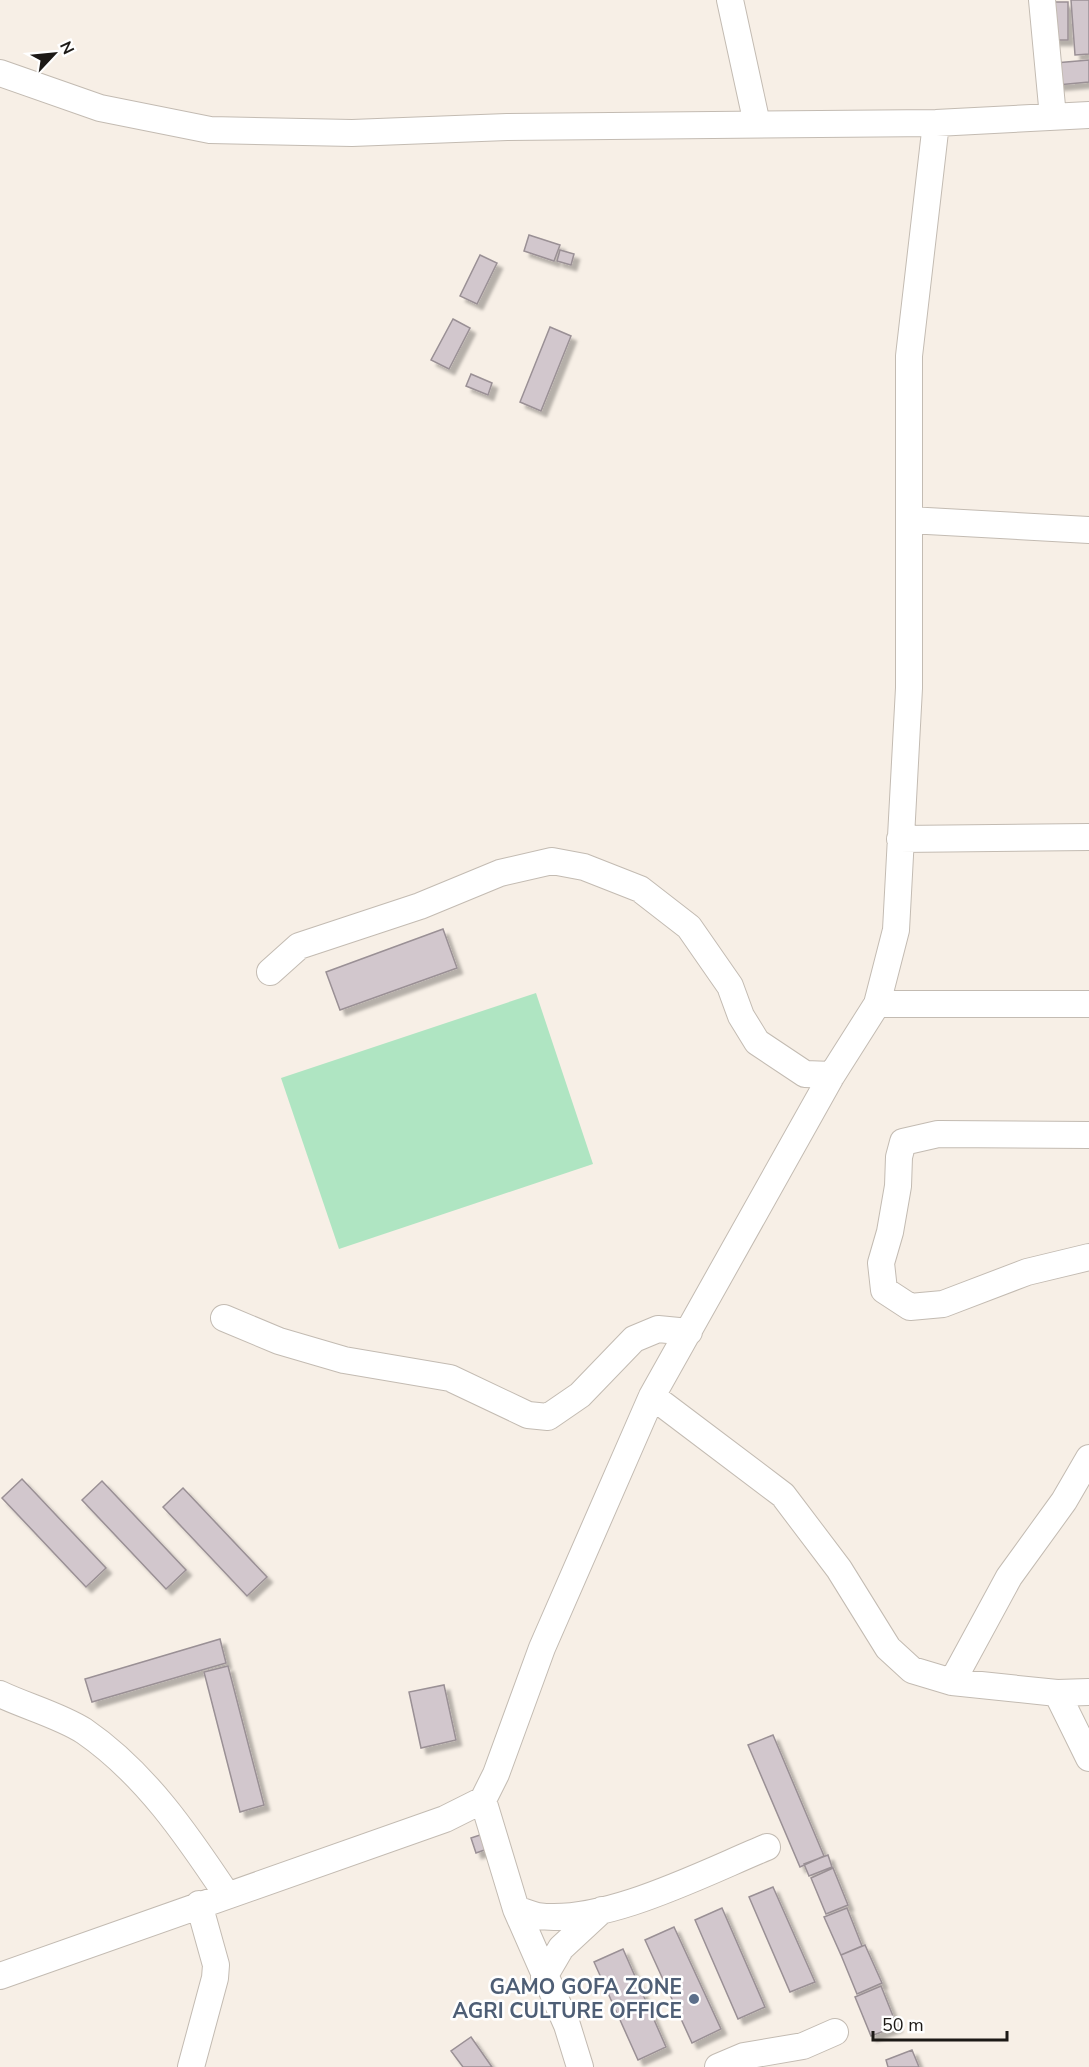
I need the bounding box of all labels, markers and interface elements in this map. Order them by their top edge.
north arrow [24,24,84,84]
text: N [54,38,79,58]
place label: GAMO GOFA ZONE AGRI CULTURE OFFICE [452,1973,682,2025]
marker: GAMO GOFA ZONE AGRI CULTURE OFFICE [687,1992,701,2006]
scale bar [873,2004,1006,2042]
text: 50 m [882,2013,924,2037]

